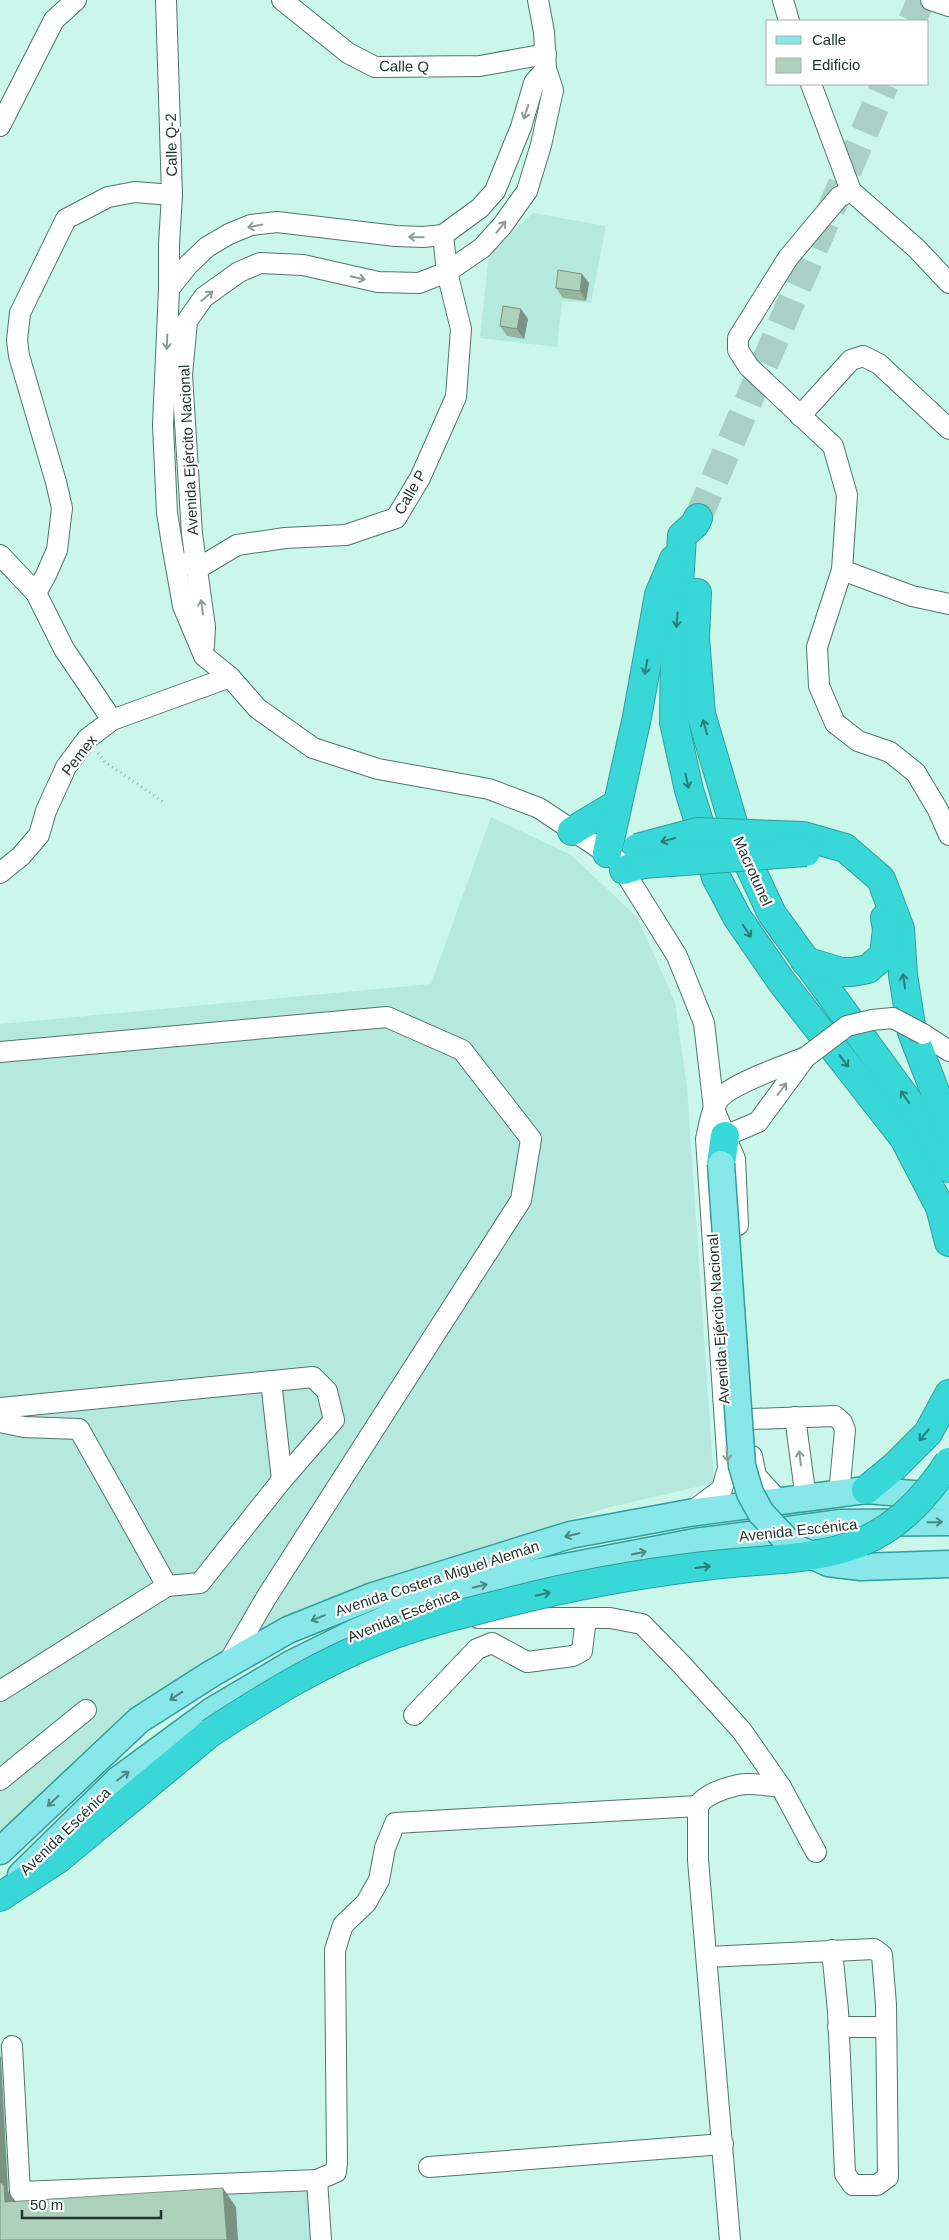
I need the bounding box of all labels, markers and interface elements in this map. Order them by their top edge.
legend [766,20,929,85]
text: Calle [812,31,846,48]
text: Edificio [812,56,860,73]
street label: Calle Q [379,57,429,75]
one-way arrow [520,104,530,120]
street label: Calle Q-2 [162,113,180,177]
one-way arrow [495,220,507,233]
one-way arrow [247,221,263,231]
one-way arrow [408,232,424,242]
one-way arrow [350,274,366,283]
one-way arrow [200,290,213,302]
one-way arrow [162,334,172,350]
street label: Avenida Ejército Nacional [175,364,201,536]
street label: Calle P [391,467,429,517]
one-way arrow [197,600,207,616]
one-way arrow [672,612,682,628]
one-way arrow [640,659,650,675]
one-way arrow [699,720,709,736]
street label: Pemex [58,731,100,779]
one-way arrow [683,773,692,789]
street label: Macrotunel [730,834,776,908]
one-way arrow [660,836,676,845]
one-way arrow [742,924,752,938]
one-way arrow [899,974,909,990]
one-way arrow [839,1054,849,1068]
one-way arrow [777,1082,787,1096]
one-way arrow [900,1090,910,1104]
street label: Avenida Ejército Nacional [704,1233,732,1405]
one-way arrow [919,1429,930,1442]
one-way arrow [722,1446,731,1462]
one-way arrow [795,1450,805,1466]
street label: Avenida Escénica [738,1515,859,1545]
one-way arrow [926,1517,943,1527]
one-way arrow [565,1531,581,1540]
street label: Avenida Costera Miguel Alemán [333,1537,541,1619]
one-way arrow [631,1548,647,1557]
one-way arrow [694,1562,710,1572]
one-way arrow [472,1581,488,1590]
street label: Avenida Escénica [345,1585,462,1645]
one-way arrow [534,1589,550,1598]
one-way arrow [311,1614,326,1623]
one-way arrow [170,1691,184,1701]
one-way arrow [116,1771,129,1782]
street label: Avenida Escénica [16,1783,114,1878]
one-way arrow [47,1795,59,1807]
scale bar [22,2188,161,2220]
text: 50 m [30,2196,63,2213]

